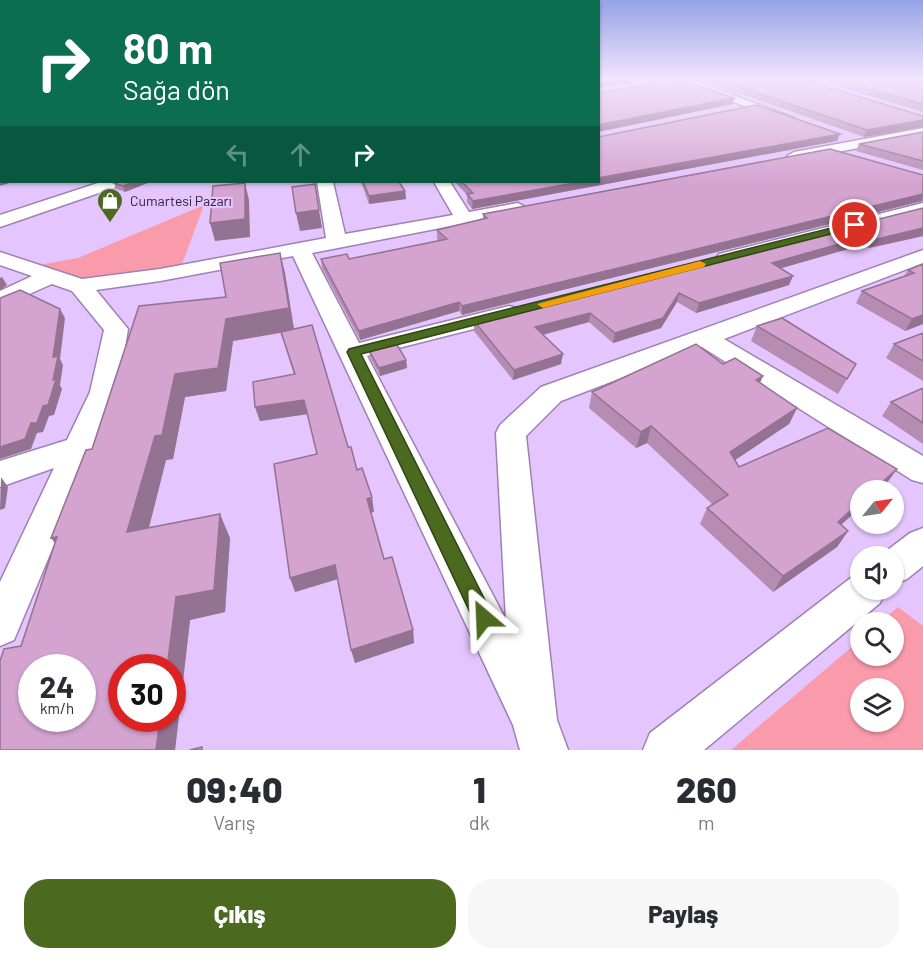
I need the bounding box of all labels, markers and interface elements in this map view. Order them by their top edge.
text: 80 m [123,22,213,72]
icon: right [24,24,102,102]
text: Sağa dön [123,73,230,105]
icon: left [221,138,254,171]
icon: ahead [284,138,317,171]
icon: right [347,138,380,171]
shop icon: Cumartesi Pazarı [95,186,125,224]
place label: Cumartesi Pazarı [130,192,232,209]
pin [829,199,880,250]
icon: arrive [838,208,871,241]
north arrow [850,480,904,534]
map controls [850,480,904,732]
button: sound [850,546,904,600]
position arrow [452,586,516,650]
button: search [850,612,904,666]
speed limit sign: 30 [108,654,186,732]
text: 24 [40,668,74,704]
button: layers [850,678,904,732]
text: km/h [40,699,74,717]
text: 09:40 [186,767,283,810]
text: 1 [473,767,486,810]
text: 260 [676,767,737,810]
text: Varış [213,810,256,834]
text: dk [469,810,490,834]
text: m [698,810,715,834]
button: Çıkış [24,879,456,948]
button: Paylaş [468,879,899,948]

